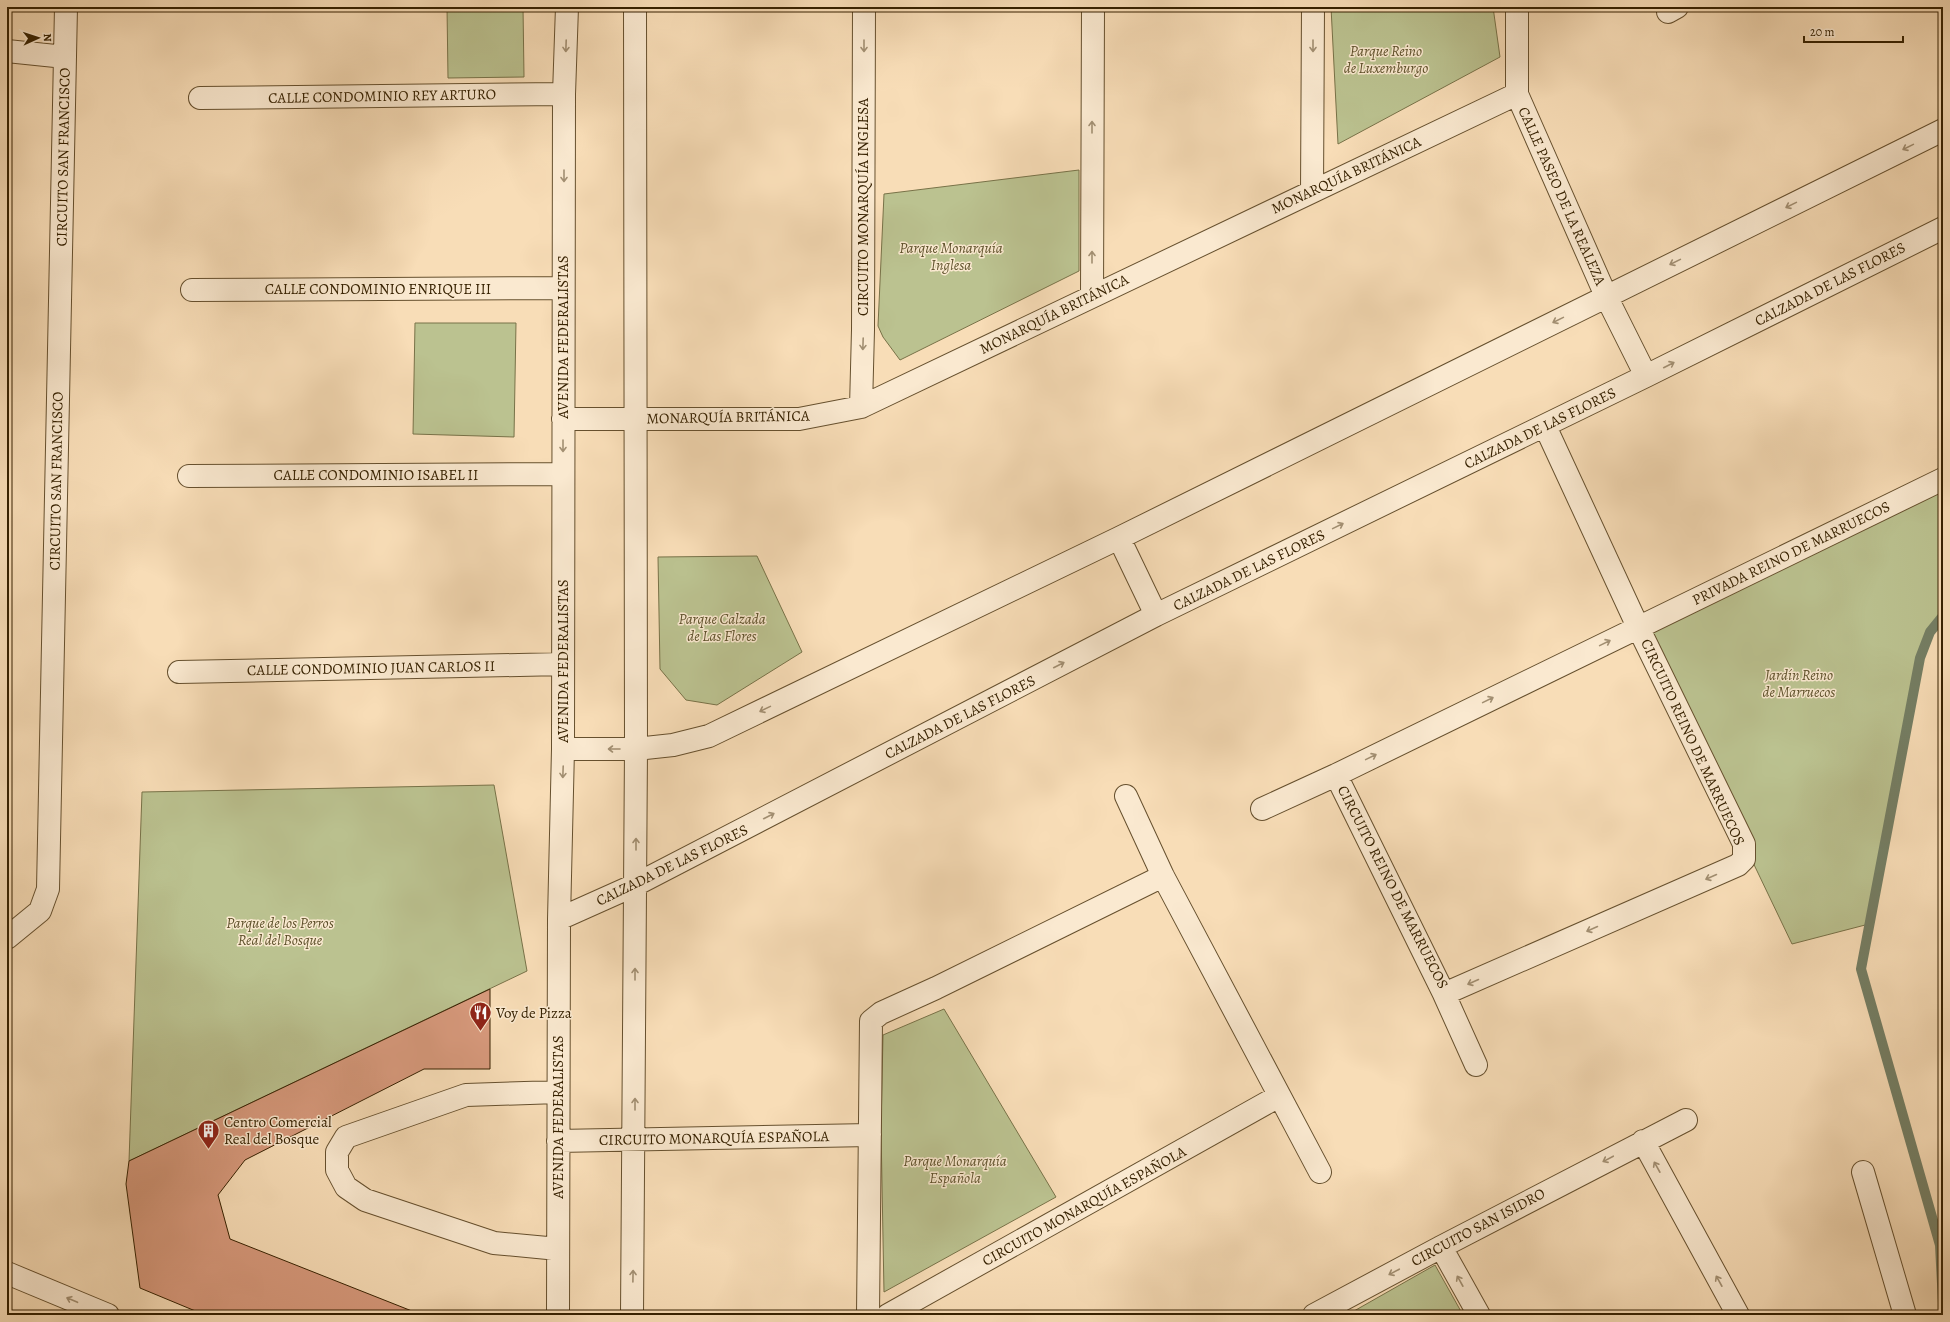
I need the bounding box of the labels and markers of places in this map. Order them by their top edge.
restaurant icon: Voy de Pizza [468,1000,494,1033]
place label: Voy de Pizza [495,1003,572,1023]
place label: Centro Comercial Real del Bosque [224,1112,332,1149]
building icon: Centro Comercial Real del Bosque [195,1118,221,1151]

